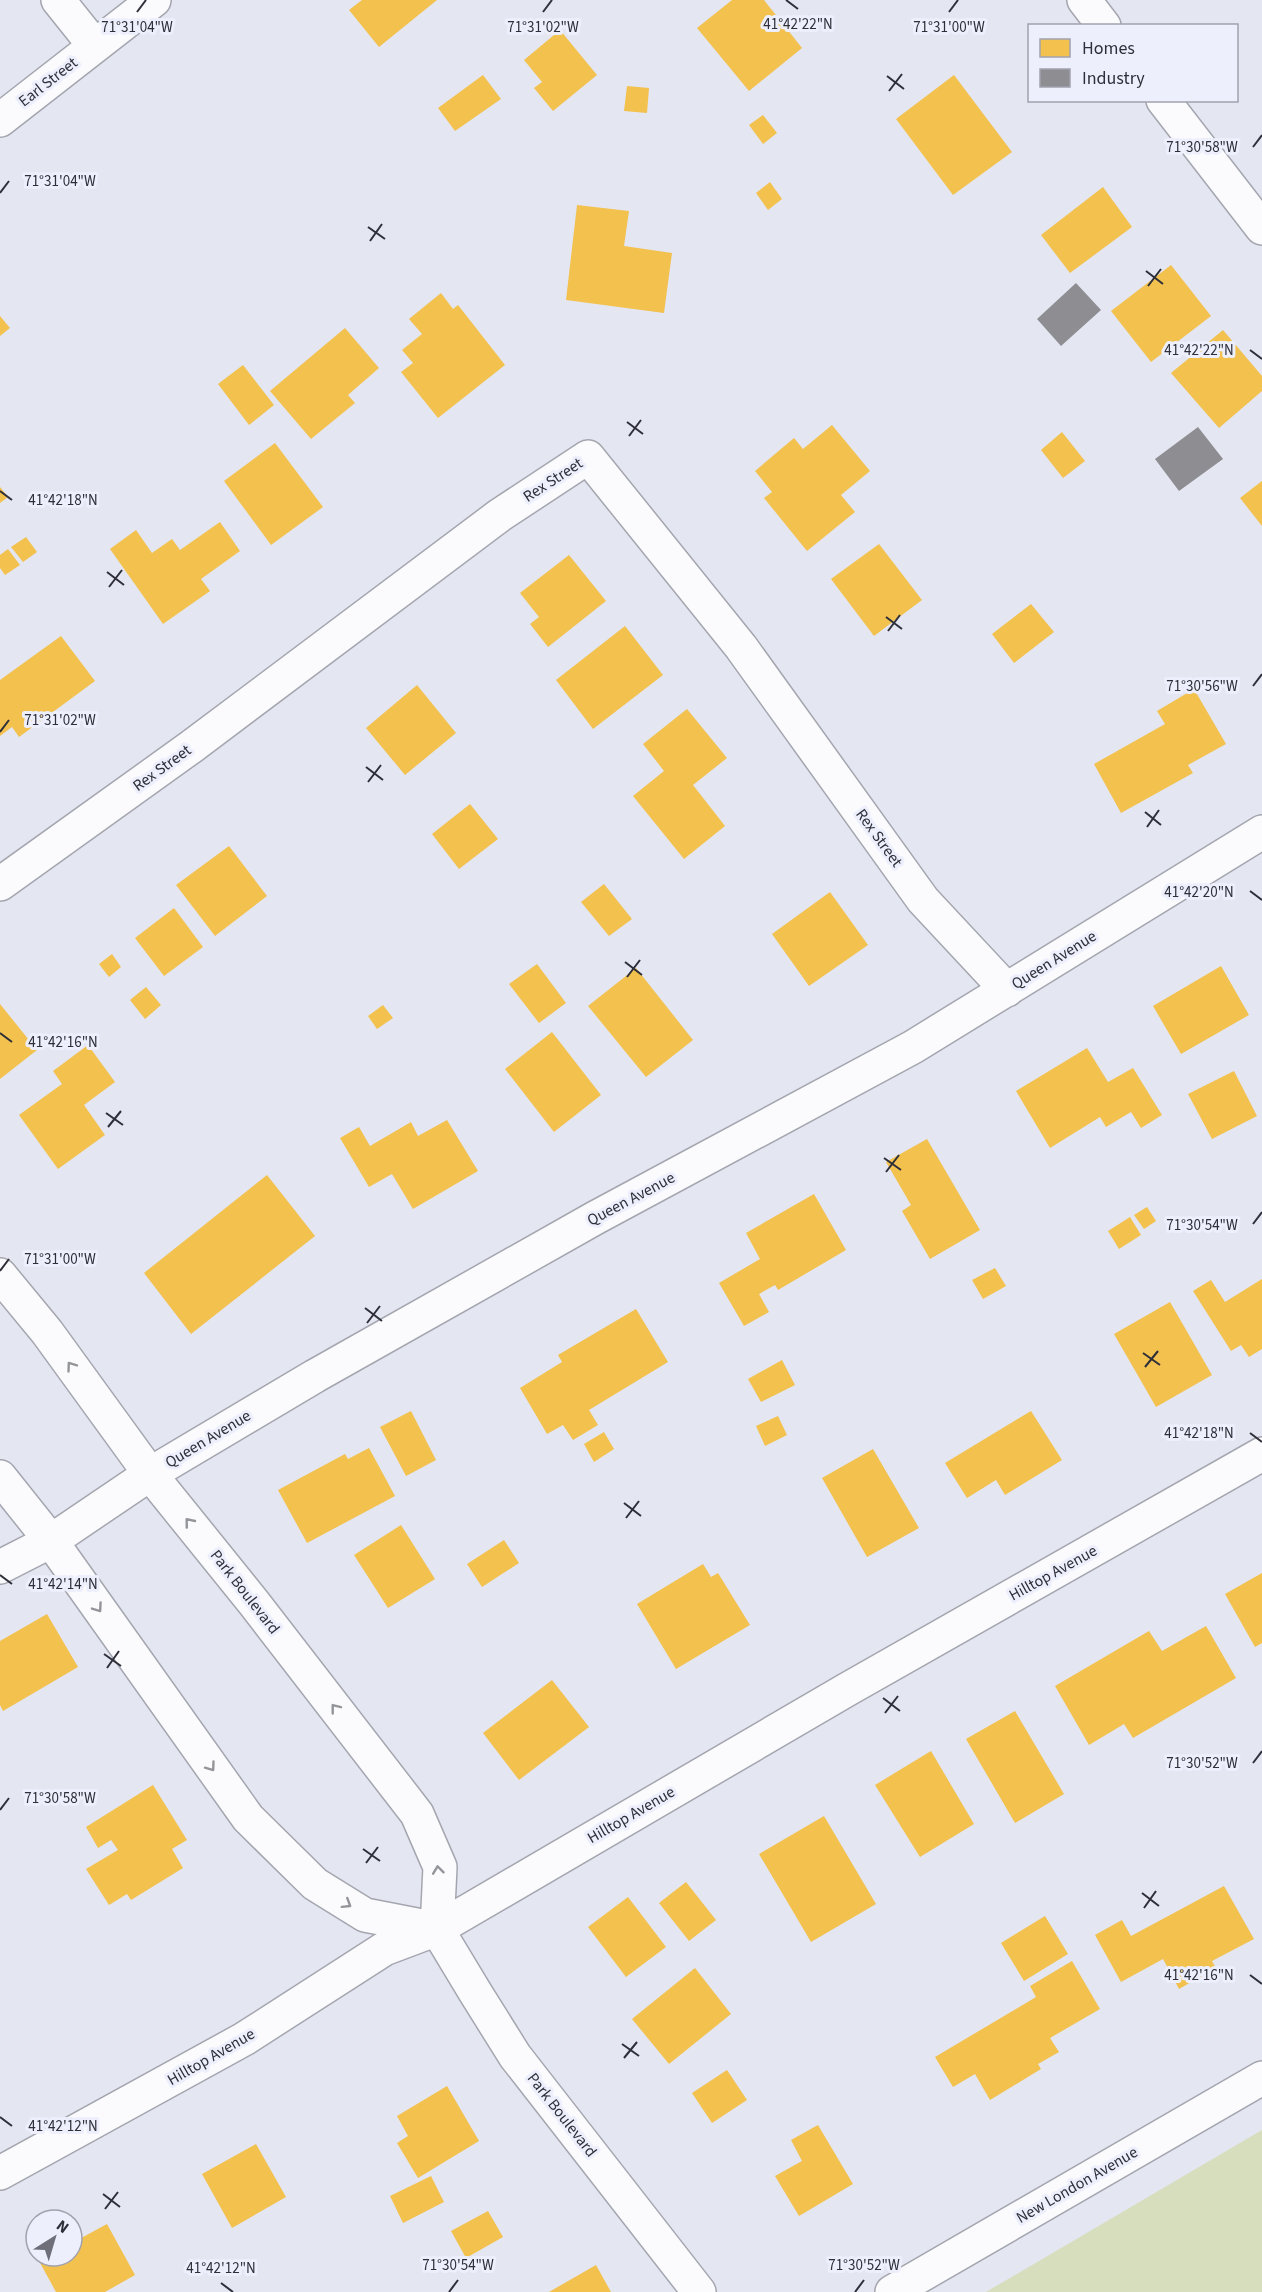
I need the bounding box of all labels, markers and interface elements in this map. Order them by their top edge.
text: 41°42'22"N [763,14,833,35]
text: 71°31'04"W [101,17,173,38]
text: 71°31'02"W [507,17,579,38]
text: 71°31'00"W [913,17,985,38]
legend [1028,24,1238,102]
text: Homes [1082,36,1135,61]
street label: Earl Street [14,52,83,112]
text: Industry [1082,66,1145,91]
text: 71°30'58"W [1166,137,1238,158]
text: 71°31'04"W [24,171,96,192]
text: 41°42'22"N [1164,340,1234,361]
street label: Rex Street [519,452,588,508]
text: 41°42'18"N [28,490,98,511]
text: 71°30'56"W [1166,676,1238,697]
text: 71°31'02"W [24,710,96,731]
street label: Rex Street [128,739,196,797]
street label: Rex Street [850,804,908,872]
text: 41°42'20"N [1164,882,1234,903]
street label: Queen Avenue [1007,925,1101,995]
text: 41°42'16"N [28,1032,98,1053]
street label: Queen Avenue [583,1167,679,1231]
text: 71°30'54"W [1166,1215,1238,1236]
text: 71°31'00"W [24,1249,96,1270]
one-way arrow [68,1361,79,1372]
street label: Queen Avenue [161,1405,255,1473]
text: 41°42'18"N [1164,1423,1234,1444]
one-way arrow [185,1518,196,1529]
street label: Hilltop Avenue [1005,1540,1101,1606]
street label: Park Boulevard [205,1545,285,1639]
text: 41°42'14"N [28,1574,98,1595]
one-way arrow [91,1601,102,1612]
one-way arrow [332,1704,343,1715]
text: 71°30'52"W [1166,1753,1238,1774]
one-way arrow [204,1760,215,1771]
street label: Hilltop Avenue [583,1781,679,1849]
text: 71°30'58"W [24,1788,96,1809]
one-way arrow [433,1866,445,1875]
one-way arrow [341,1896,351,1908]
text: 41°42'16"N [1164,1965,1234,1986]
street label: Hilltop Avenue [163,2023,259,2091]
street label: Park Boulevard [522,2068,602,2162]
text: 41°42'12"N [28,2116,98,2137]
street label: New London Avenue [1012,2141,1142,2229]
north arrow [24,2208,84,2268]
text: N [52,2215,73,2239]
text: 71°30'54"W [422,2255,494,2276]
text: 71°30'52"W [828,2255,900,2276]
text: 41°42'12"N [186,2258,256,2279]

